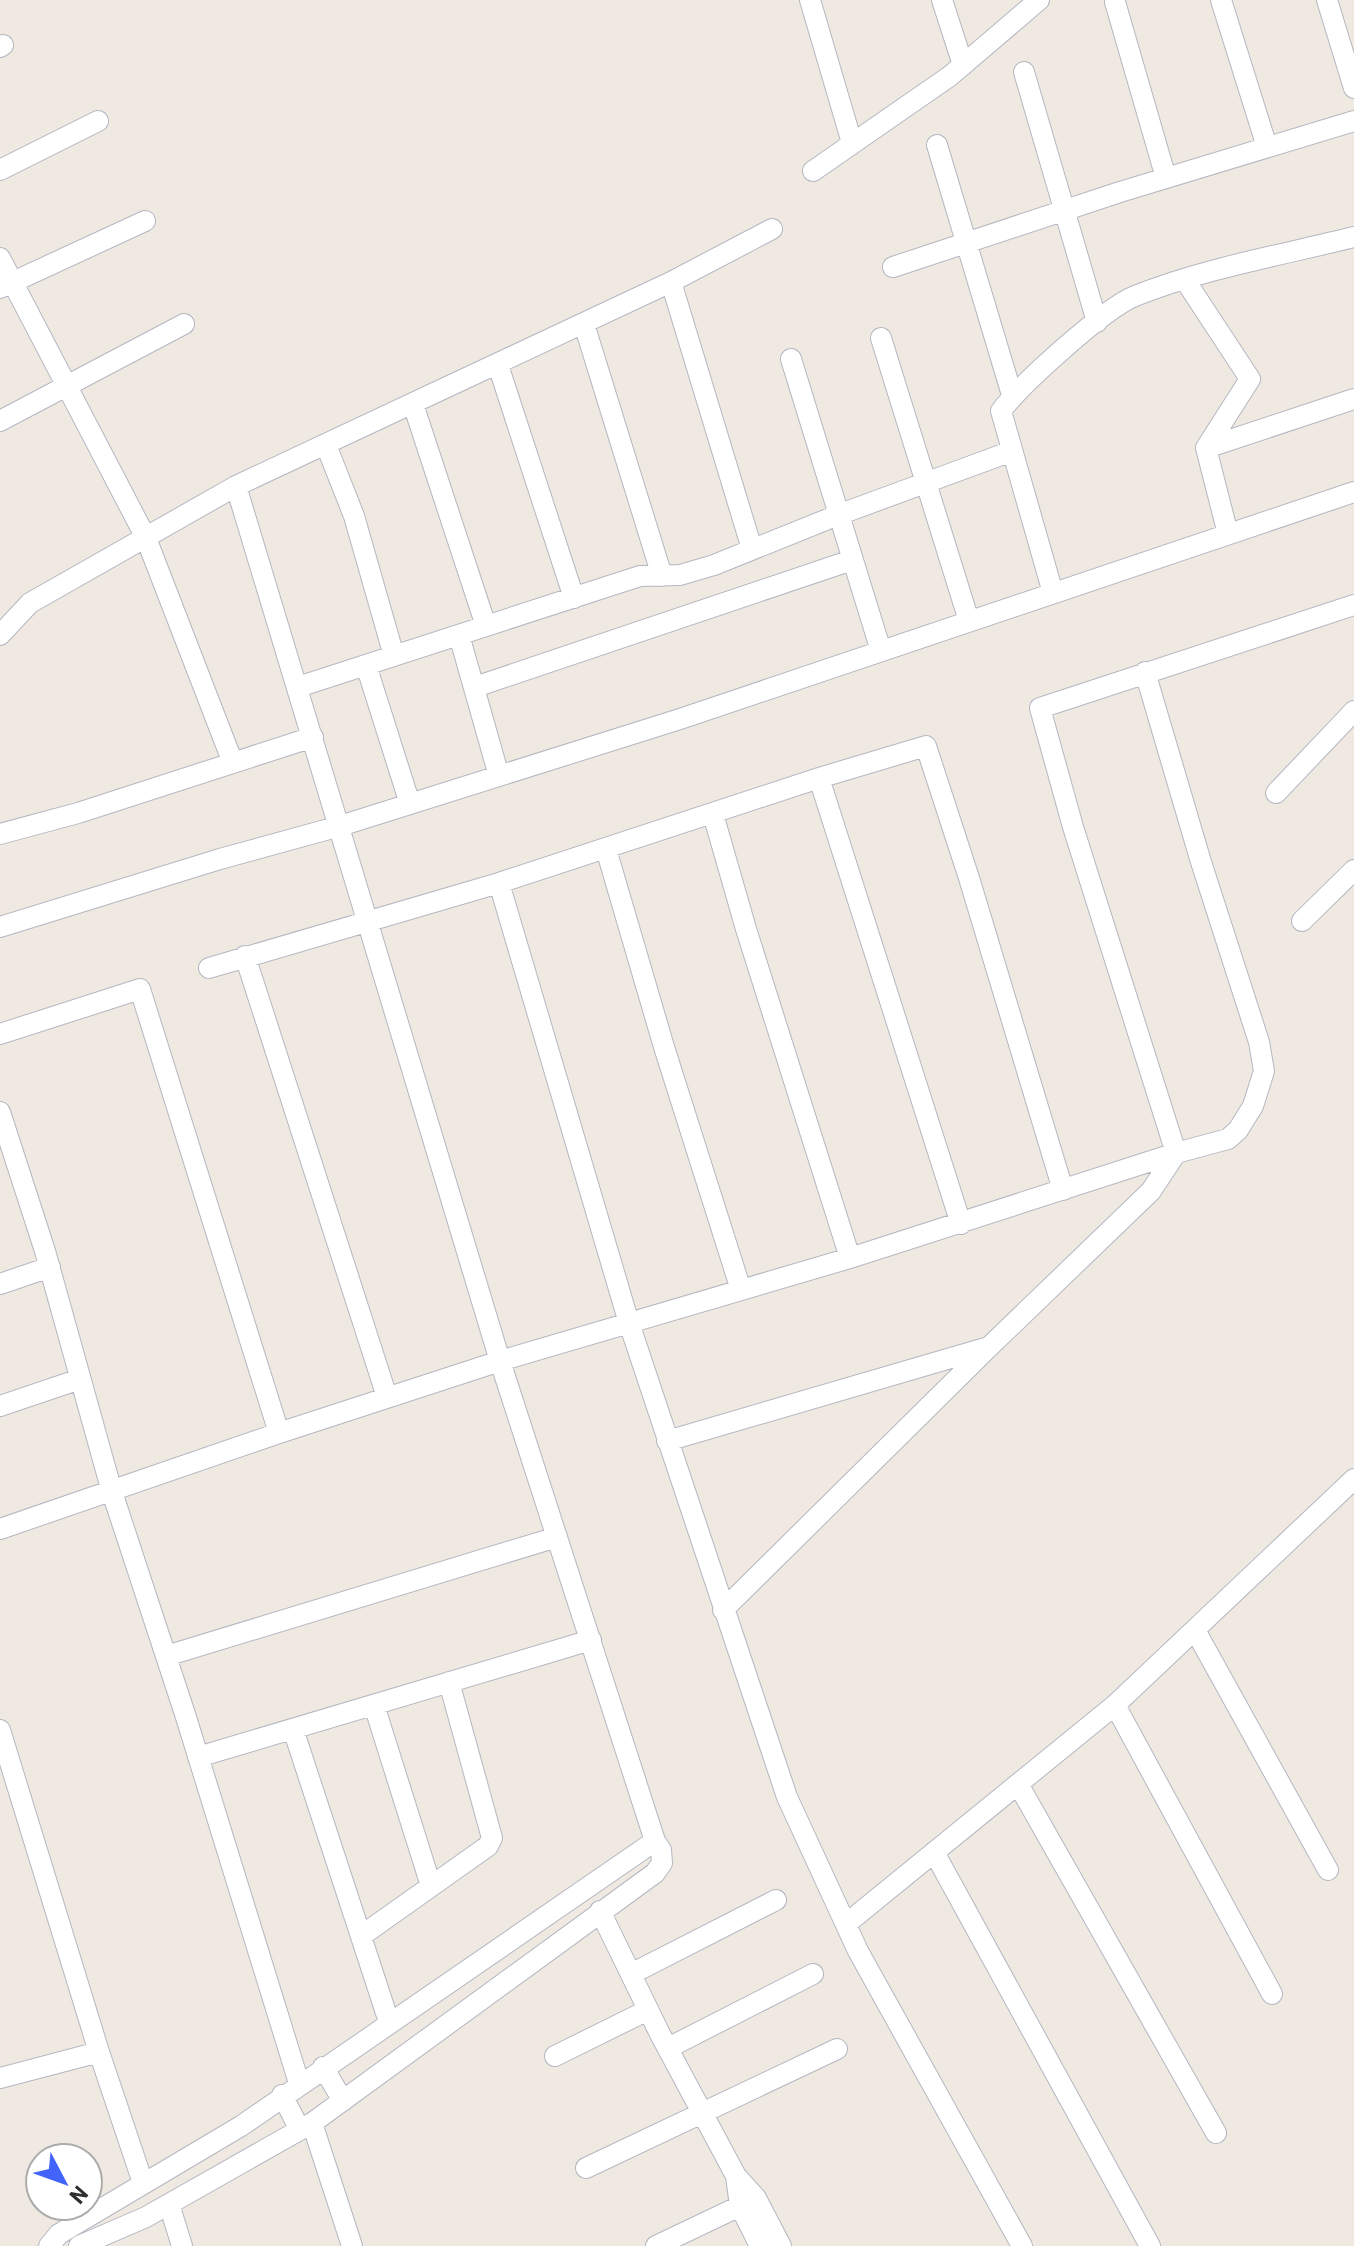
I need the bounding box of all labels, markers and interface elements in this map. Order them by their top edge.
north arrow [24,2142,104,2222]
text: N [65,2182,94,2210]

